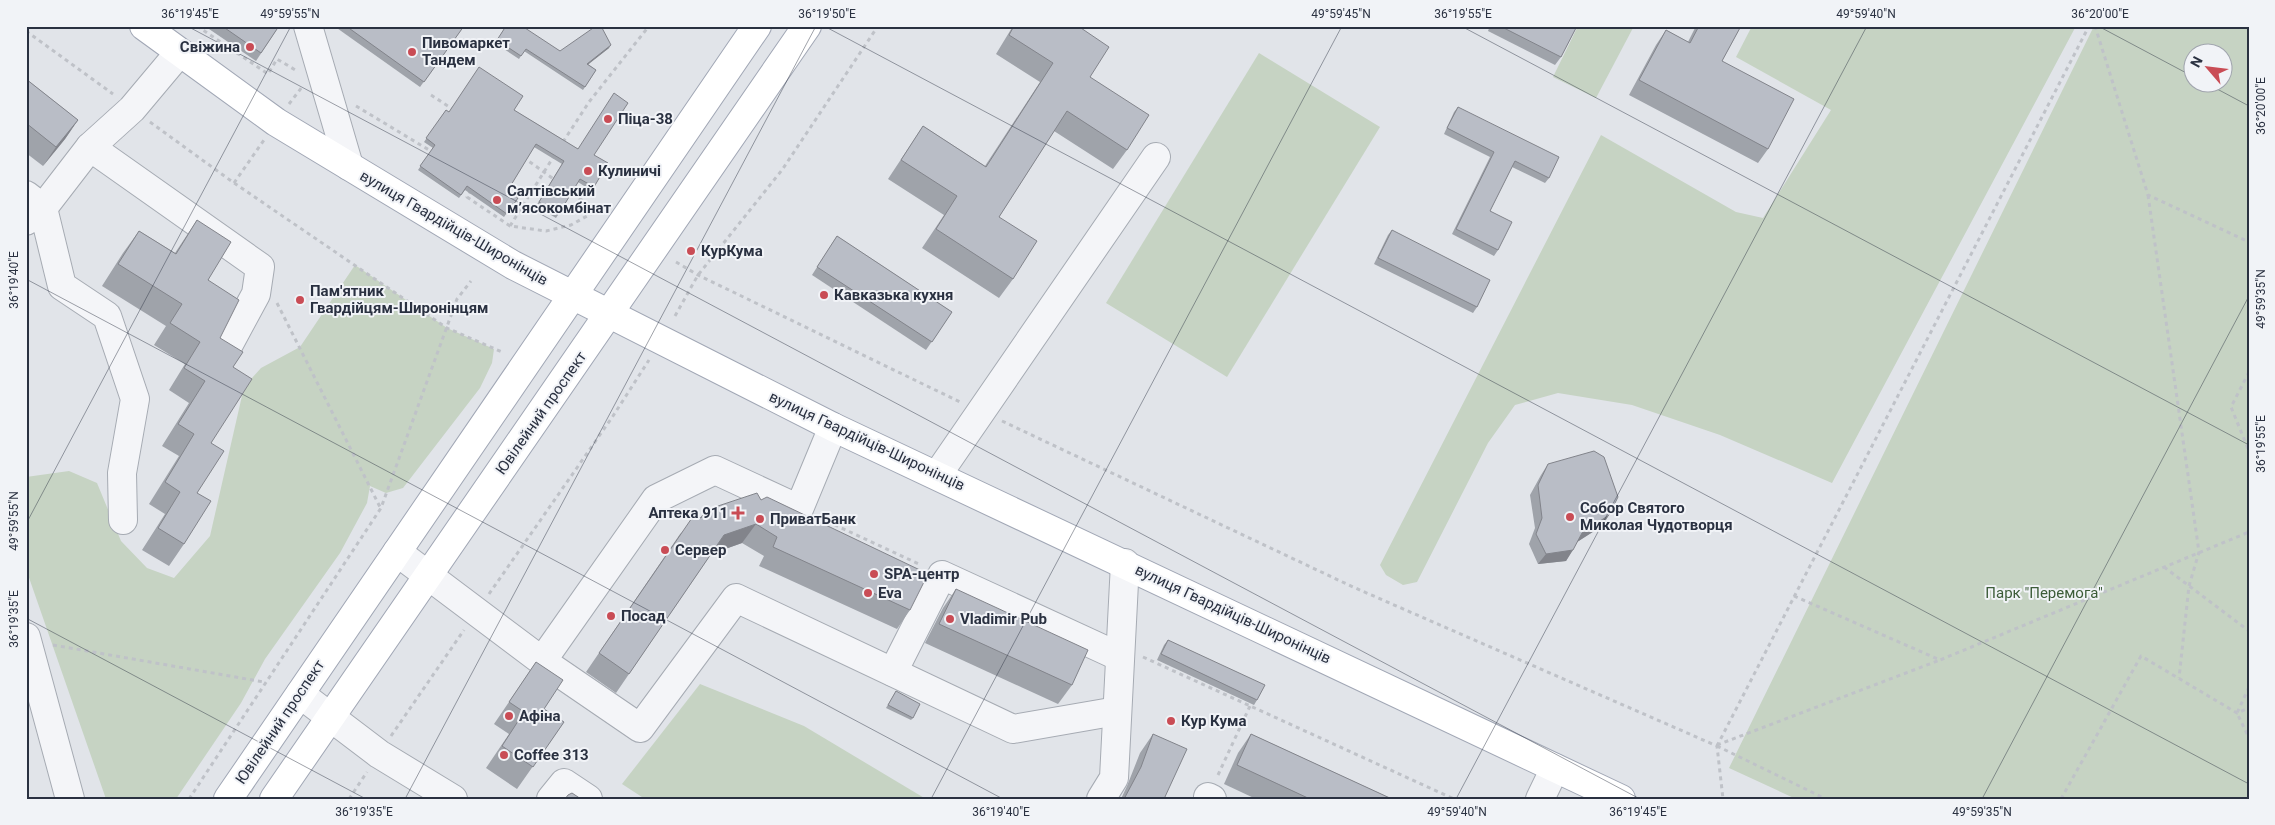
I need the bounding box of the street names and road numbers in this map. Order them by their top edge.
street label: вулиця Гвардійців-Широнінців [357,167,551,289]
street label: Ювілейний проспект [492,348,590,478]
street label: вулиця Гвардійців-Широнінців [766,388,968,494]
street label: вулиця Гвардійців-Широнінців [1132,561,1334,667]
street label: Ювілейний проспект [232,656,328,788]

